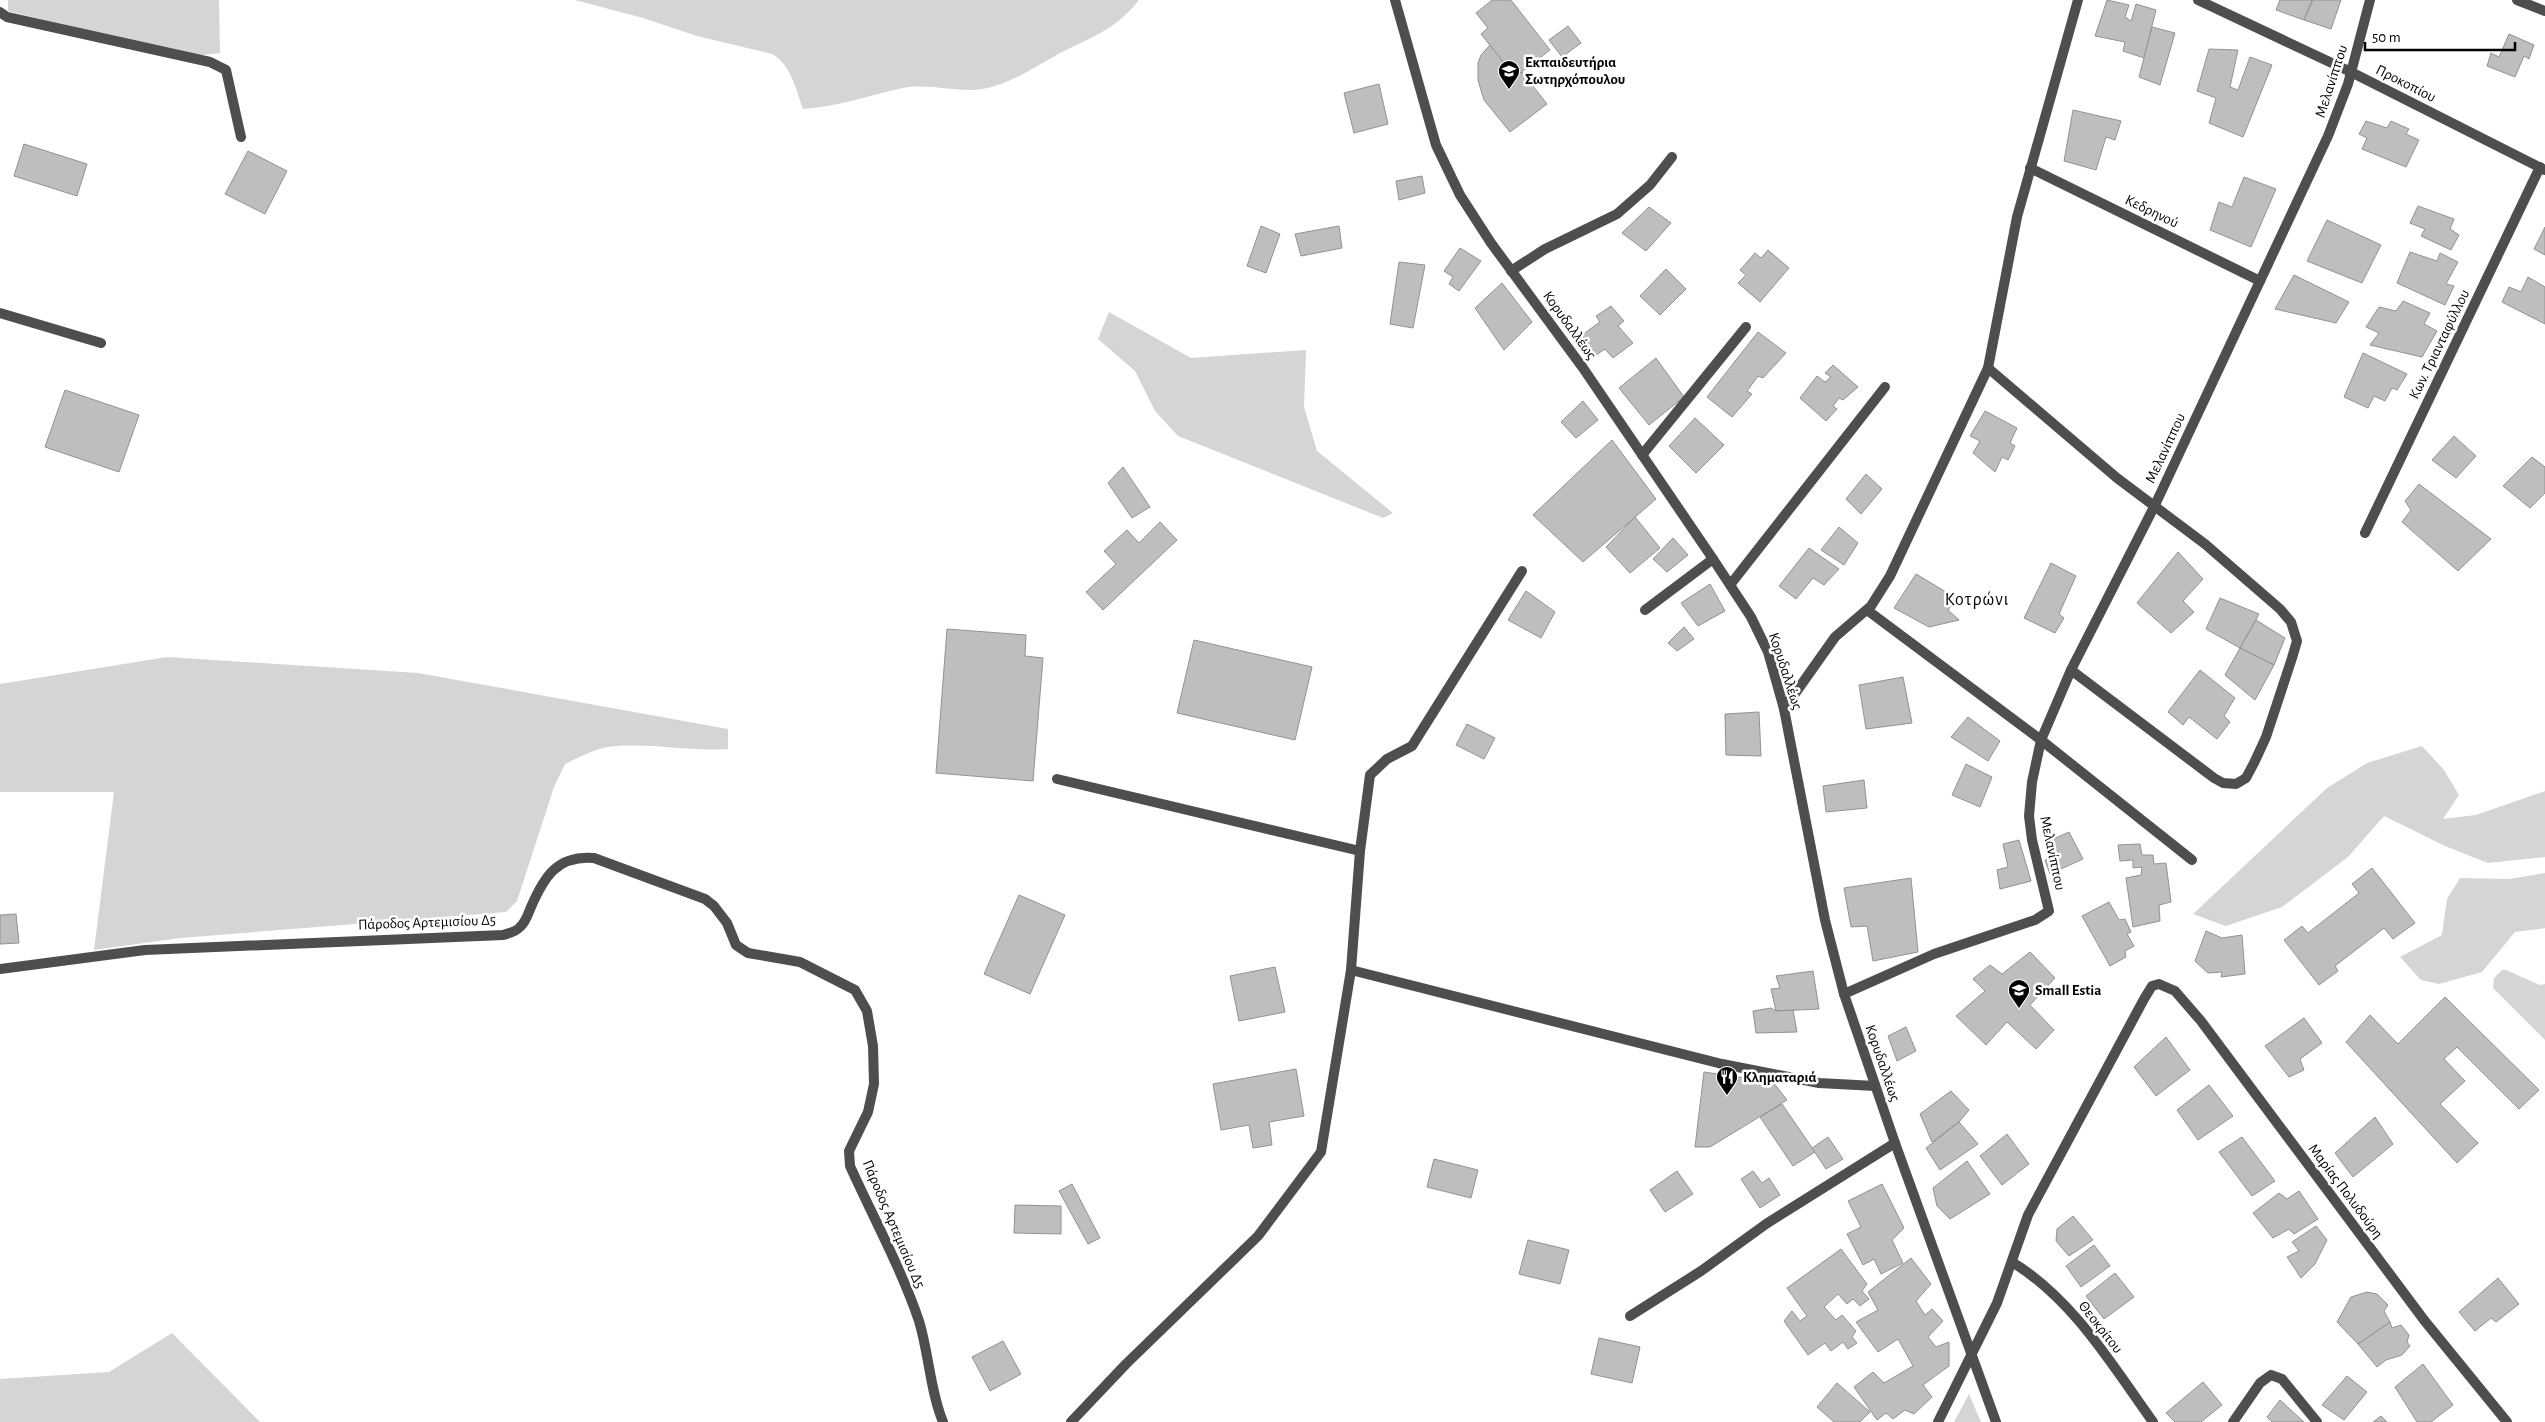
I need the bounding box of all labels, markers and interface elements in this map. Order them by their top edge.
scale bar [2365,20,2515,52]
text: 50 m [2372,30,2401,45]
street label: Μελανίππου [2313,43,2350,119]
place label: Εκπαιδευτήρια Σωτηρχόπουλου [1525,55,1625,87]
school or university icon: Εκπαιδευτήρια Σωτηρχόπουλου [1497,59,1521,90]
street label: Προκοπίου [2373,62,2438,105]
street label: Κεδρηνού [2123,192,2181,231]
street label: Κων. Τριανταφύλλου [2406,287,2472,401]
street label: Κορυδαλλέως [1540,288,1599,362]
street label: Μελανίππου [2143,411,2188,486]
district label: Κοτρώνι [1945,591,2009,609]
street label: Κορυδαλλέως [1766,631,1805,712]
street label: Μελανίππου [2037,815,2068,892]
street label: Πάροδος Αρτεμισίου Δ5 [358,913,496,932]
school or university icon: Small Estia [2007,978,2031,1009]
place label: Small Estia [2035,983,2101,998]
street label: Κορυδαλλέως [1862,1023,1903,1104]
restaurant icon: Κληματαριά [1715,1065,1739,1096]
place label: Κληματαριά [1743,1070,1816,1085]
street label: Μαρίας Πολυδούρη [2305,1141,2386,1241]
street label: Πάροδος Αρτεμισίου Δ5 [860,1158,927,1291]
street label: Θεοκρίτου [2076,1298,2125,1356]

